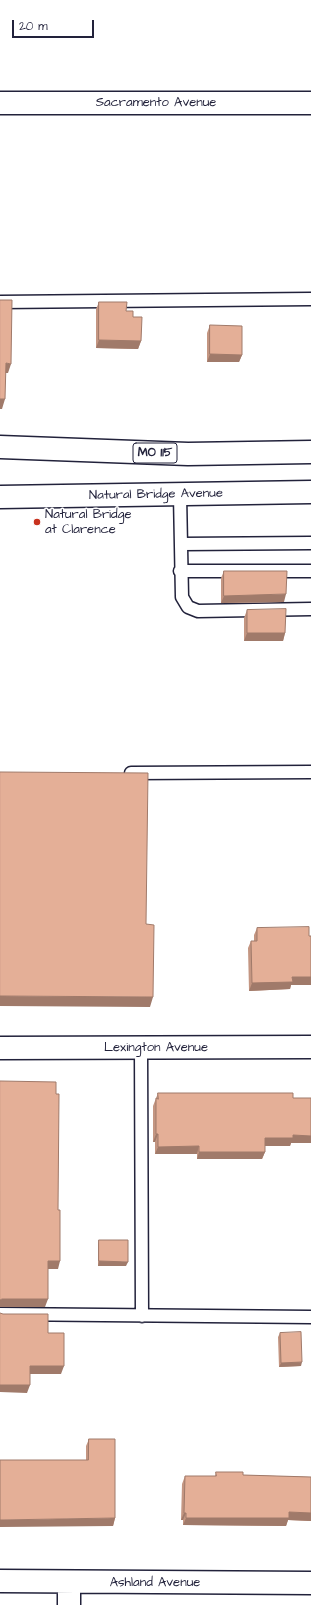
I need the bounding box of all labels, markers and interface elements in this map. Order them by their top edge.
scale bar [14,12,96,38]
text: 20 m [19,18,48,35]
street label: Sacramento Avenue [96,95,216,111]
road number: MO 115 [133,443,177,463]
street label: Natural Bridge Avenue [89,486,223,504]
place label: Natural Bridge at Clarence [45,507,131,538]
marker: Natural Bridge at Clarence [32,517,42,527]
street label: Lexington Avenue [104,1040,208,1056]
street label: Ashland Avenue [110,1575,200,1591]

